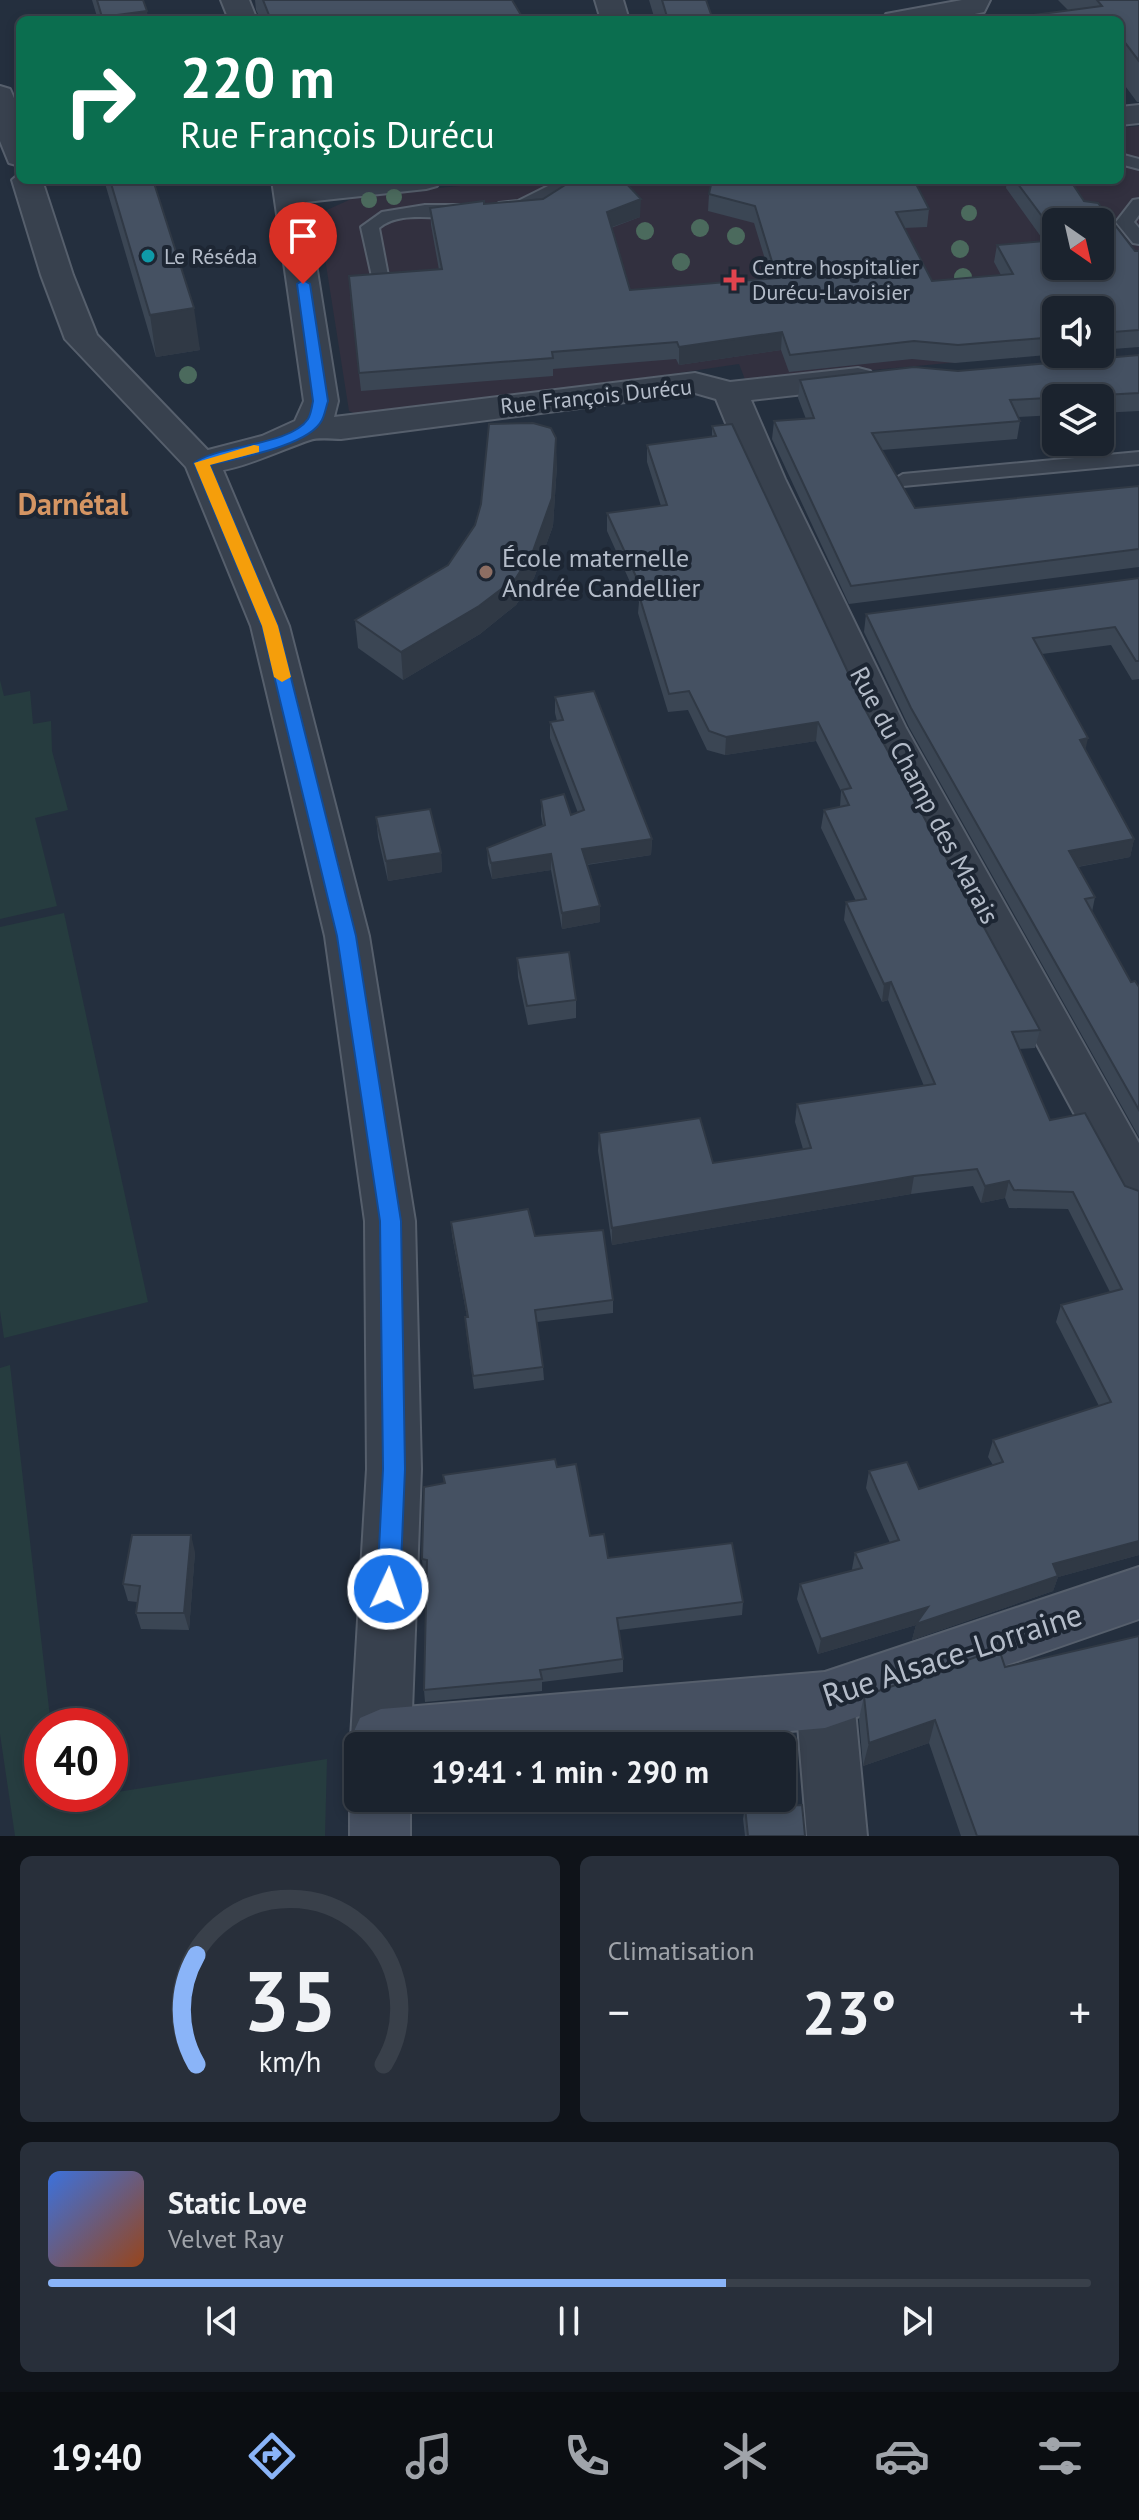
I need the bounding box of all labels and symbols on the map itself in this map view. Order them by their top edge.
pin [269,202,337,284]
north arrow [1042,208,1114,280]
place label: Le Réséda [164,242,258,270]
marker: Le Réséda [139,247,157,265]
place label: Centre hospitalier Durécu-Lavoisier [752,253,920,306]
marker: Centre hospitalier Durécu-Lavoisier [723,269,745,291]
street label: Rue François Durécu [499,372,693,420]
district label: Darnétal [18,484,128,523]
place label: École maternelle Andrée Candellier [502,541,700,604]
marker: École maternelle Andrée Candellier [477,563,495,581]
street label: Rue du Champ des Marais [843,661,1007,929]
position arrow [346,1547,430,1631]
street label: Rue Alsace-Lorraine [817,1592,1087,1716]
speed limit sign: 40 [24,1708,128,1812]

